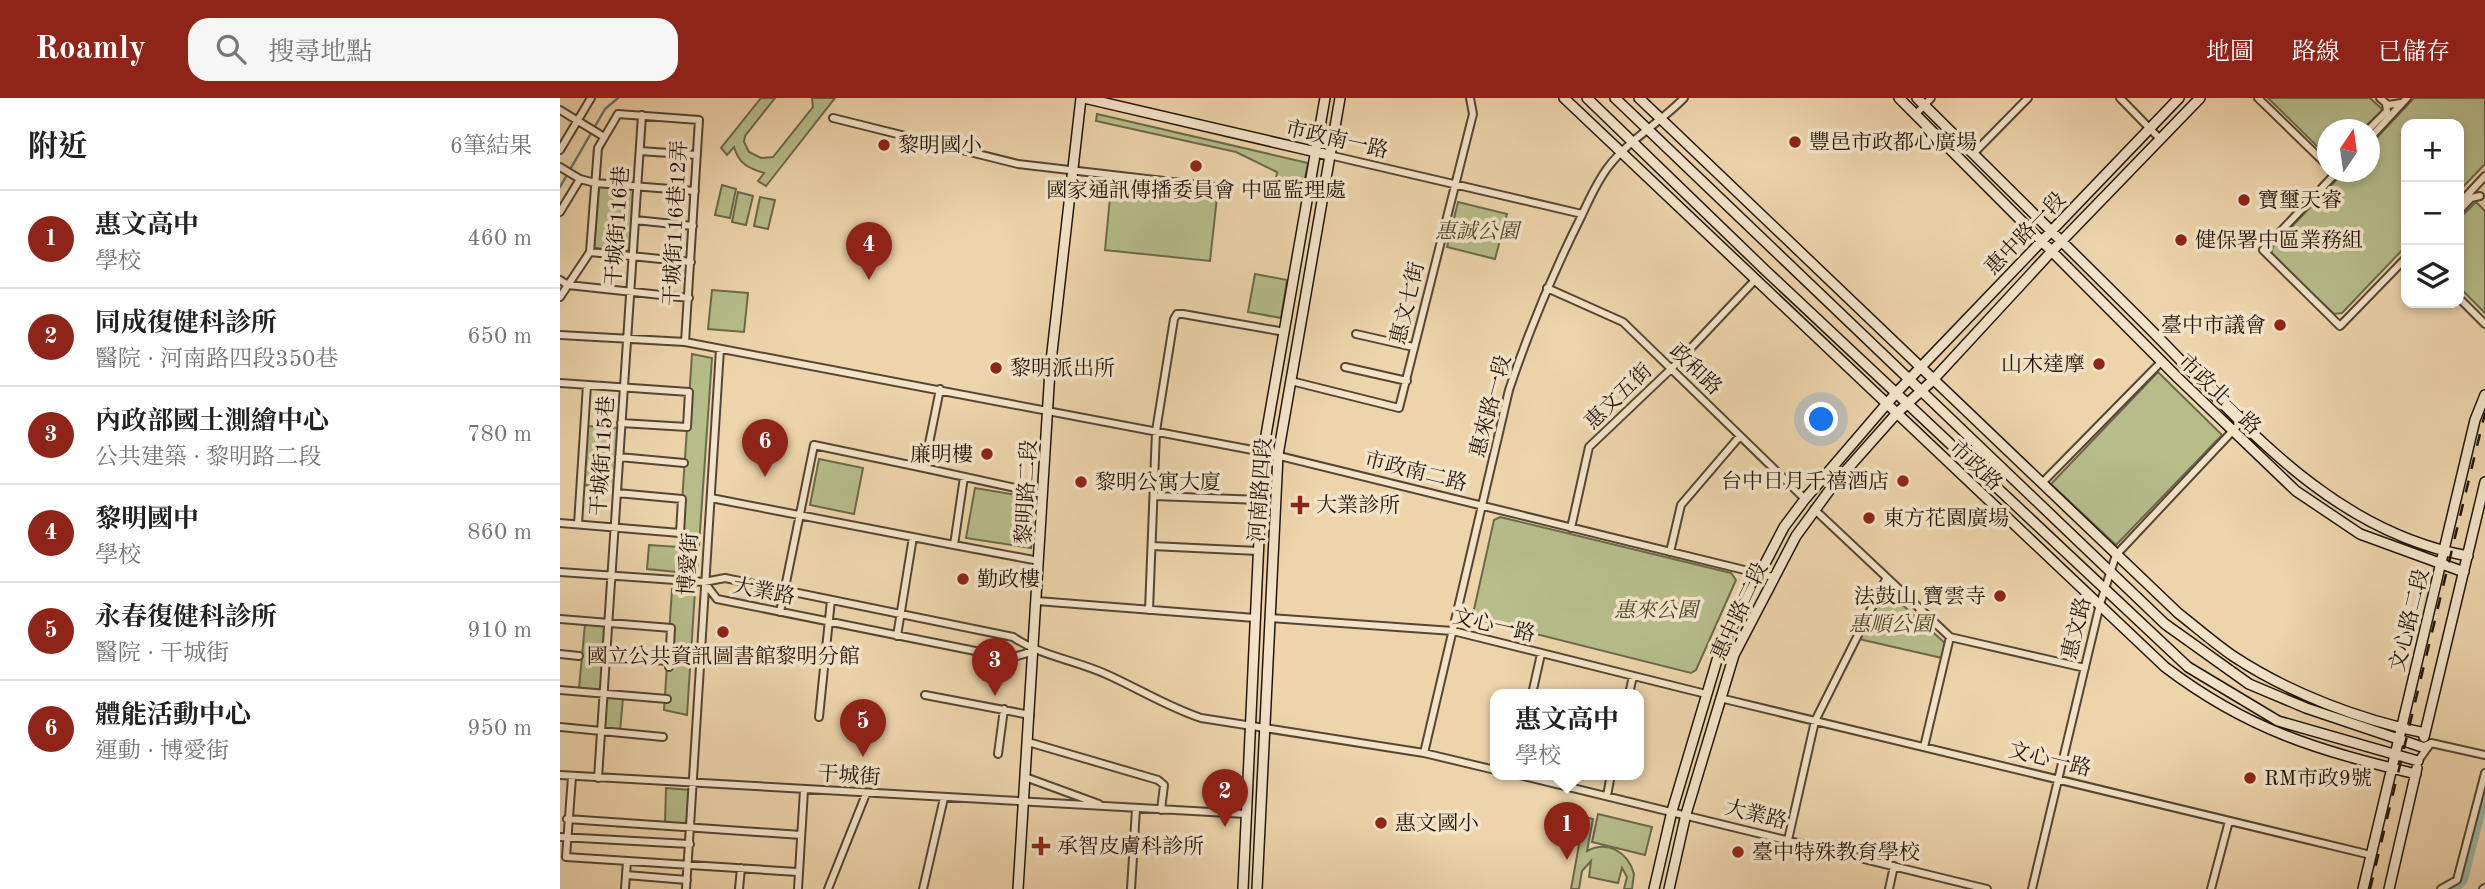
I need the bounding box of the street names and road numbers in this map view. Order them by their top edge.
street label: 市政南一路 [1283,116,1391,163]
street label: 干城街116巷12弄 [660,140,691,306]
street label: 干城街116巷 [602,165,633,287]
street label: 惠中路一段 [1981,188,2070,279]
street label: 惠文七街 [1386,260,1429,347]
street label: 政和路 [1665,339,1726,400]
street label: 市政北一路 [2174,350,2265,439]
street label: 惠來路一段 [1466,352,1515,460]
street label: 惠文五街 [1580,359,1657,434]
street label: 干城街115巷 [587,395,618,517]
street label: 市政路 [1945,435,2007,495]
street label: 河南路四段 [1245,437,1276,543]
street label: 黎明路二段 [1012,439,1041,545]
street label: 市政南二路 [1362,448,1470,495]
street label: 博愛街 [675,532,702,596]
street label: 惠中路二段 [1707,559,1772,664]
street label: 文心路二段 [2386,566,2433,674]
street label: 大業路 [731,574,797,609]
street label: 惠文路 [2058,595,2095,661]
street label: 文心一路 [1450,605,1537,646]
street label: 文心一路 [2006,738,2093,781]
street label: 干城街 [817,762,881,789]
street label: 大業路 [1723,796,1789,833]

